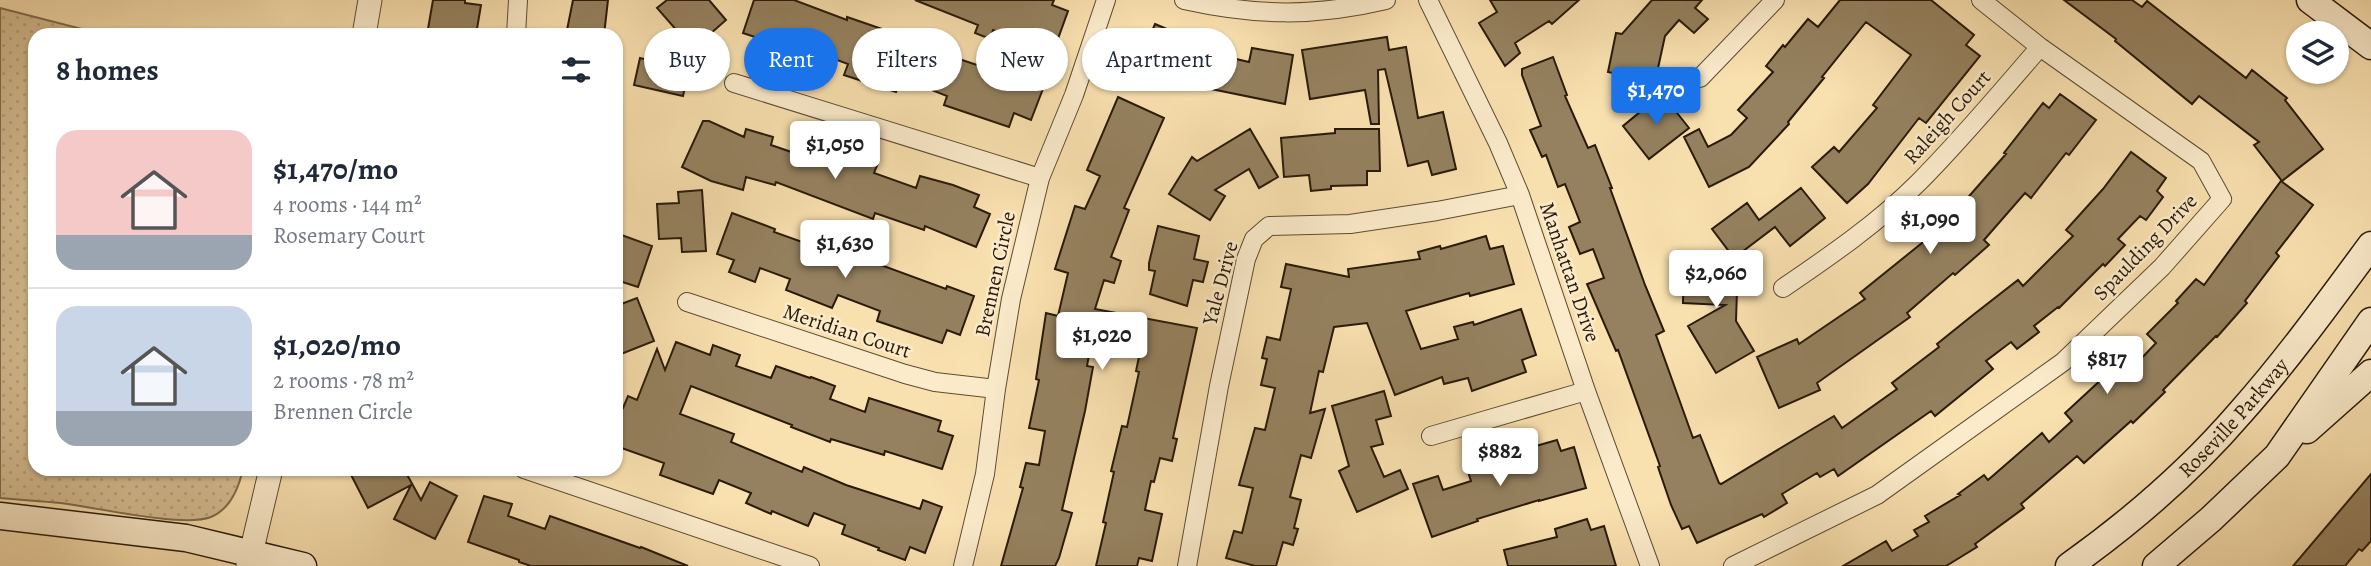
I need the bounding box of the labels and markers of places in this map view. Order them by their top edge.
pin: $1,470 [1599,68,1713,127]
pin: $1,050 [778,122,892,181]
pin: $1,090 [1873,196,1987,256]
pin: $1,630 [788,220,902,280]
pin: $2,060 [1659,250,1773,310]
pin: $1,020 [1045,312,1159,372]
pin: $817 [2066,336,2148,396]
pin: $882 [1459,428,1541,488]

